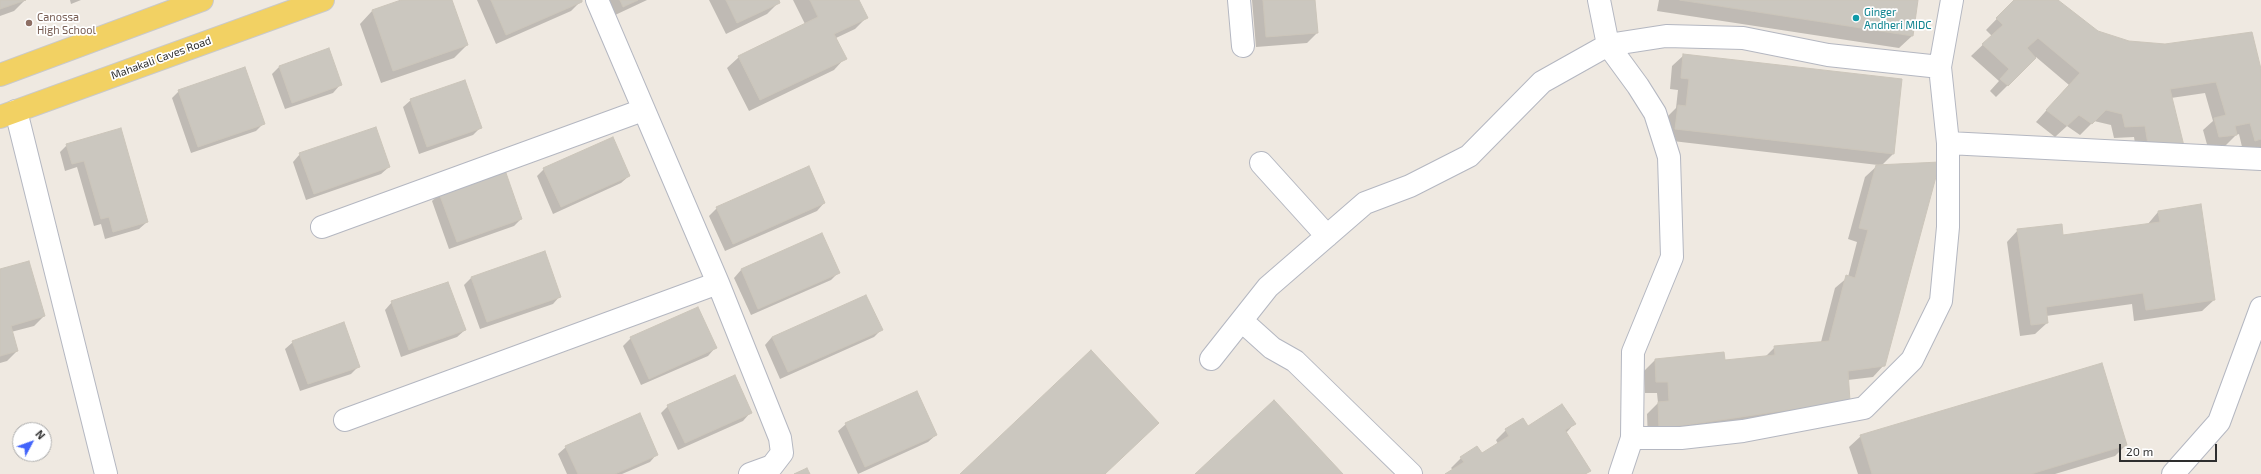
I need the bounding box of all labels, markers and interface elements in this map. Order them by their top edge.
place label: Ginger Andheri MIDC [1864,5,1932,31]
place label: Canossa High School [37,10,96,36]
marker: Ginger Andheri MIDC [1851,13,1861,23]
marker: Canossa High School [24,18,34,28]
street label: Mahakali Caves Road [109,34,213,82]
north arrow [12,422,52,462]
text: N [33,427,48,442]
scale bar [2121,436,2219,462]
text: 20 m [2126,444,2153,458]

